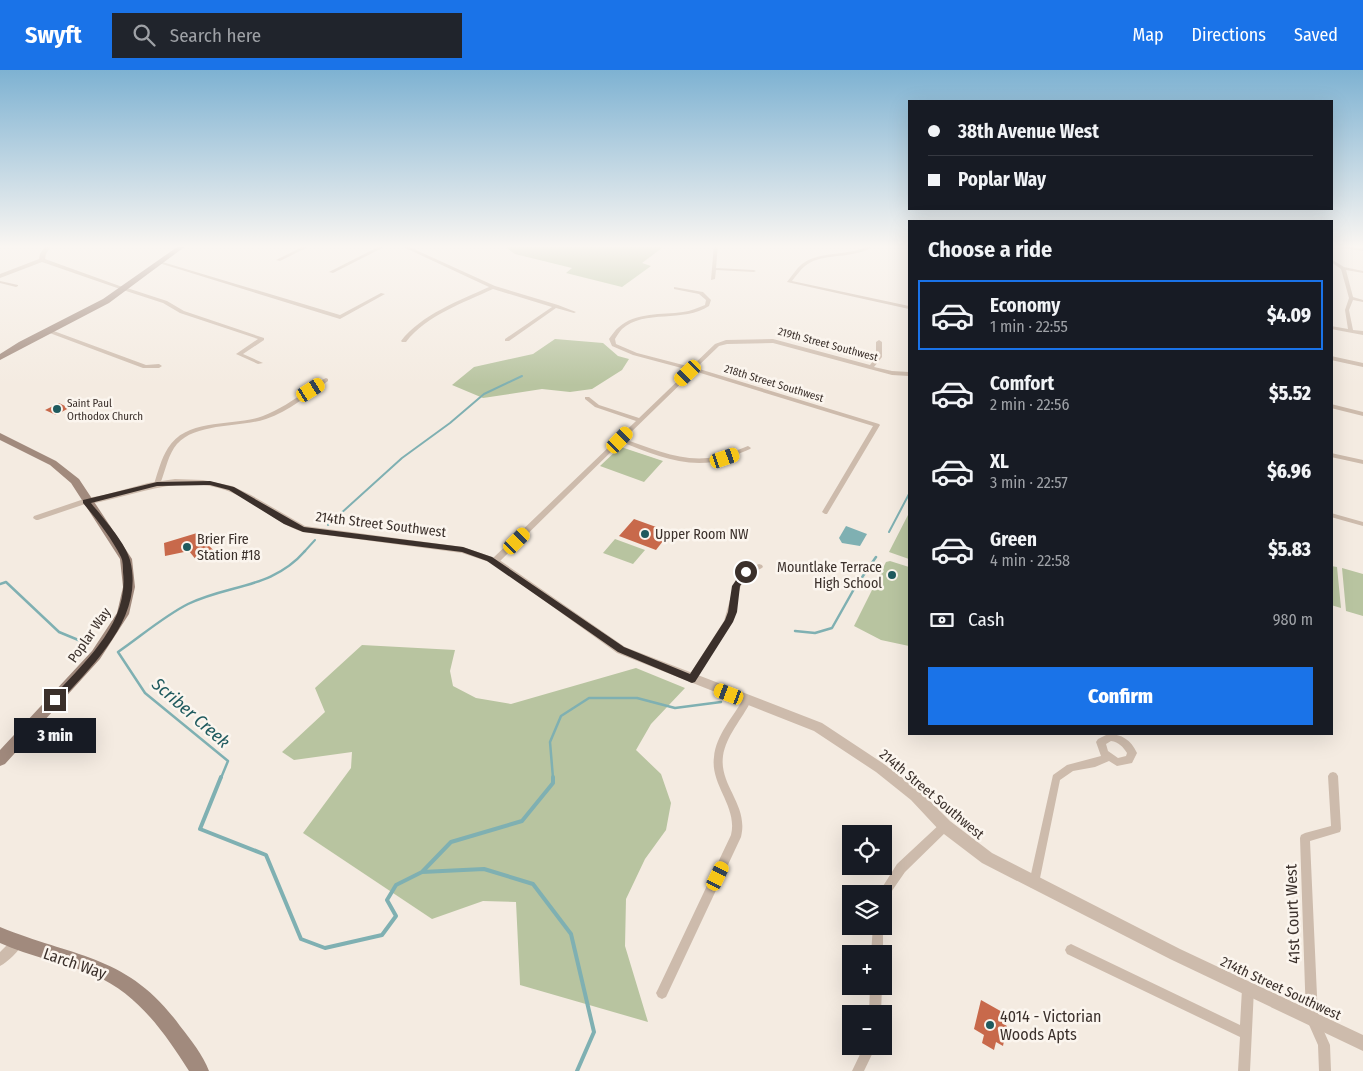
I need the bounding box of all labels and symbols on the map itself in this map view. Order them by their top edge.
street label: 219th Street Southwest [776,325,880,364]
car [671,357,704,389]
street label: 218th Street Southwest [723,362,826,405]
car [294,376,327,404]
place label: Saint Paul Orthodox Church [67,397,143,423]
marker: Saint Paul Orthodox Church [51,403,63,415]
car [604,424,635,456]
car [708,446,741,470]
street label: 214th Street Southwest [315,508,448,541]
car [501,525,532,557]
place label: Upper Room NW [655,526,749,543]
marker: Upper Room NW [639,528,651,540]
place label: Brier Fire Station #18 [197,531,261,564]
marker: Brier Fire Station #18 [181,541,193,553]
place label: Mountlake Terrace High School [777,559,882,592]
route start [735,561,757,583]
marker: Mountlake Terrace High School [886,569,898,581]
street label: Poplar Way [64,604,115,666]
water label: Scriber Creek [147,673,235,753]
car [712,682,745,706]
route end [44,689,66,711]
callout: 3 min [14,718,96,752]
street label: 214th Street Southwest [876,746,988,843]
car [704,859,731,893]
street label: 41st Court West [1281,863,1304,964]
street label: Larch Way [41,944,110,983]
street label: 214th Street Southwest [1218,953,1344,1024]
place label: 4014 - Victorian Woods Apts [1000,1007,1101,1044]
marker: 4014 - Victorian Woods Apts [984,1019,996,1031]

